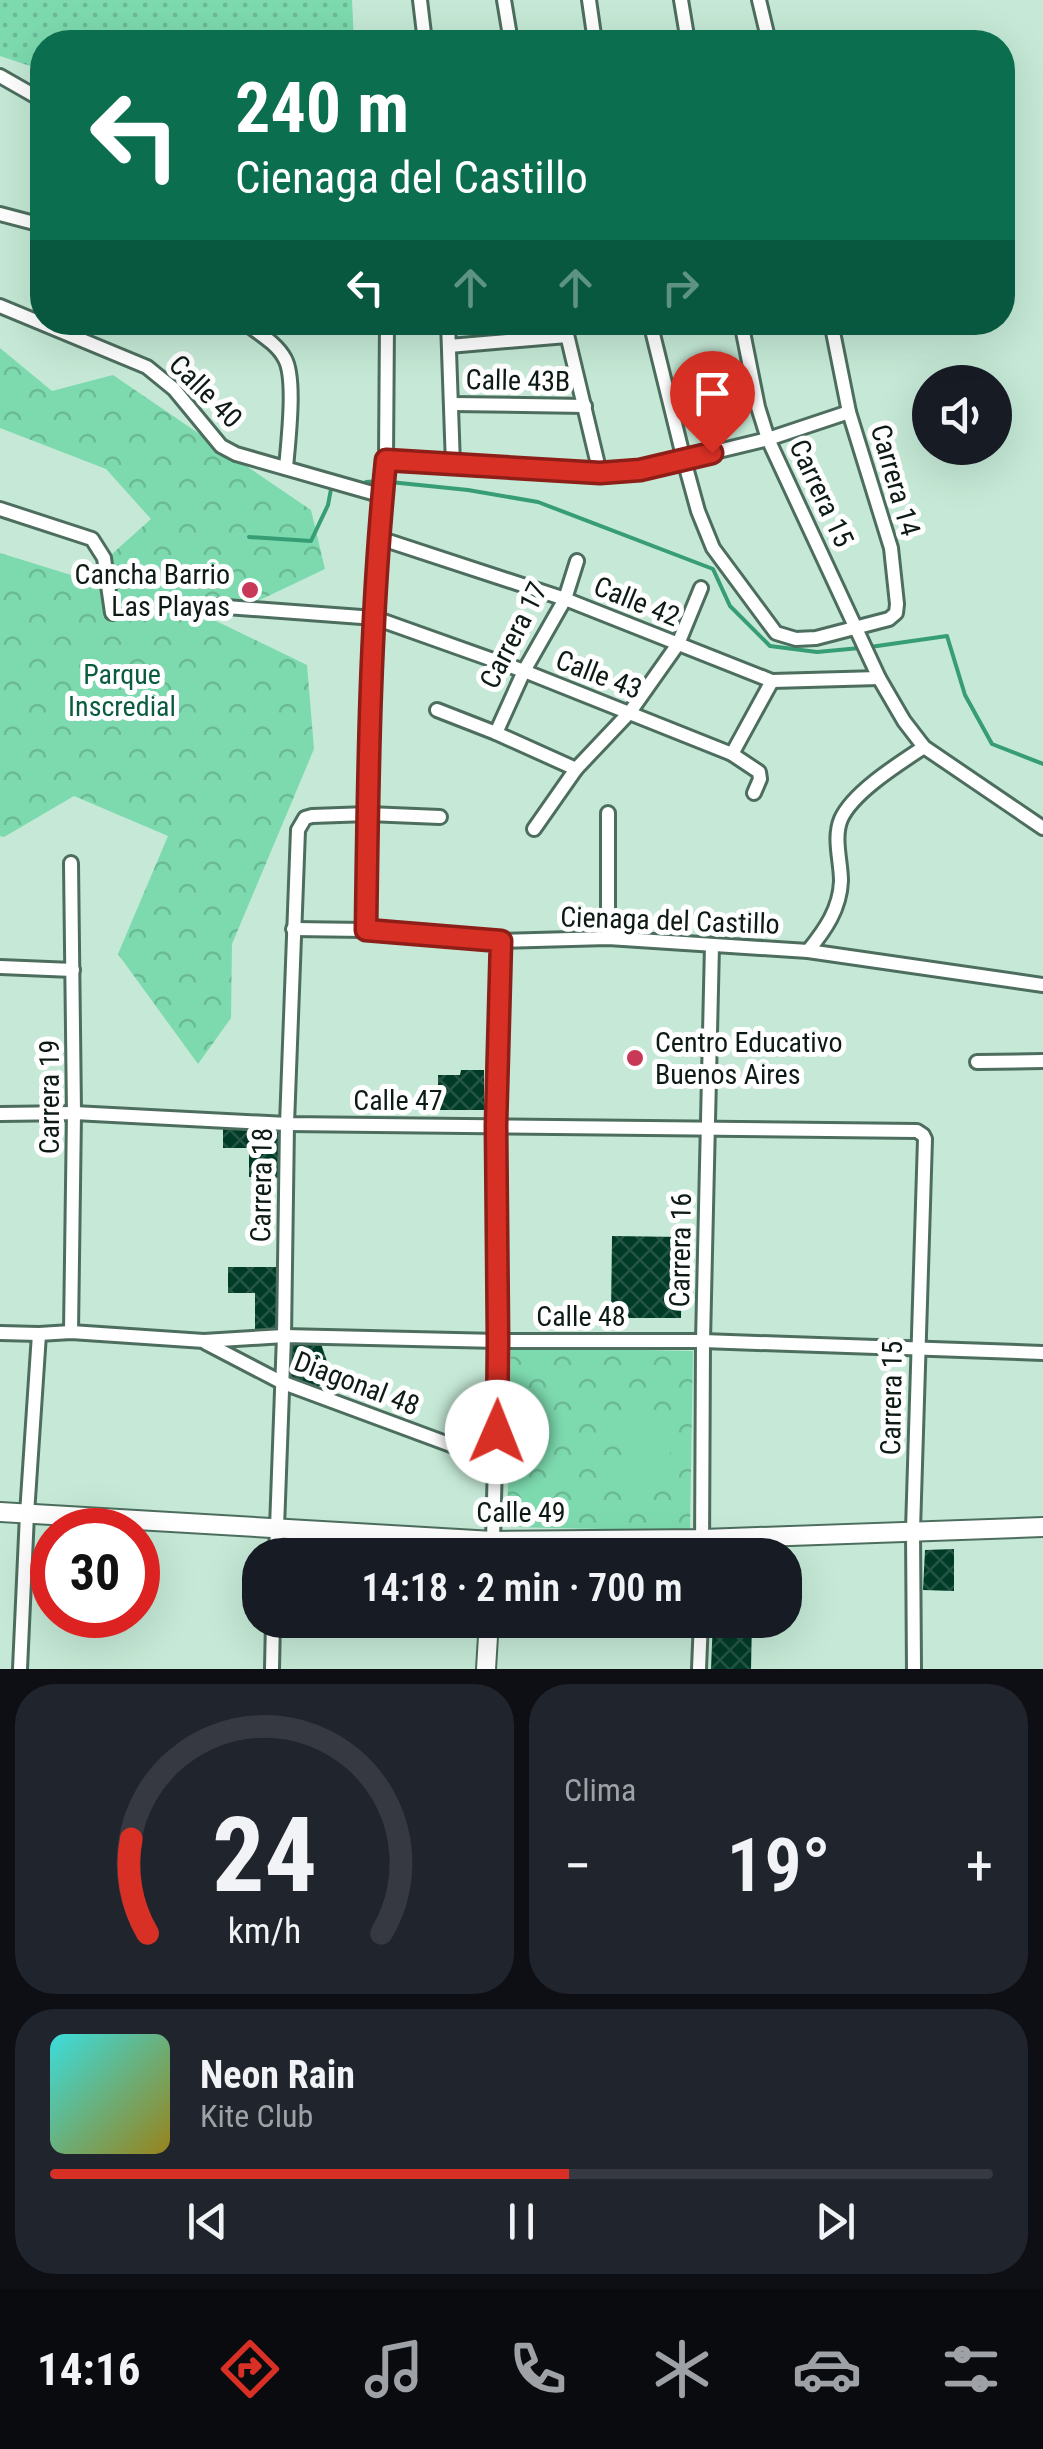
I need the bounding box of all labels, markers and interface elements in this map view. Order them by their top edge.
text: 240 m [235,67,409,149]
icon: left [70,70,200,200]
text: Cienaga del Castillo [235,151,588,204]
icon: left [338,260,393,315]
icon: ahead [443,260,498,315]
icon: ahead [548,260,603,315]
icon: right [653,260,708,315]
street label: Calle 40 [162,348,249,435]
pin [670,351,755,454]
street label: Calle 43B [465,363,571,398]
map controls [912,365,1012,465]
button: sound [912,365,1012,465]
icon: arrive [685,366,740,421]
street label: Carrera 14 [864,420,927,540]
street label: Carrera 15 [782,434,861,552]
place label: Cancha Barrio Las Playas [75,558,230,623]
street label: Calle 42 [589,569,684,633]
street label: Carrera 17 [473,577,554,694]
marker: Cancha Barrio Las Playas [239,579,261,601]
street label: Calle 43 [551,643,646,706]
park label: Parque Inscredial [68,658,176,723]
street label: Cienaga del Castillo [560,900,780,941]
place label: Centro Educativo Buenos Aires [655,1026,843,1091]
street label: Carrera 19 [33,1040,66,1154]
marker: Centro Educativo Buenos Aires [624,1047,646,1069]
street label: Calle 47 [353,1084,443,1117]
street label: Carrera 18 [244,1127,279,1243]
street label: Carrera 16 [663,1192,698,1308]
street label: Calle 48 [536,1300,626,1333]
street label: Carrera 15 [874,1340,909,1456]
street label: Diagonal 48 [290,1345,424,1422]
position arrow [445,1380,549,1484]
street label: Calle 49 [476,1496,566,1529]
speed limit sign: 30 [30,1508,160,1638]
text: 14:18 · 2 min · 700 m [362,1566,682,1610]
text: Clima [564,1771,636,1809]
text: 24 [212,1795,317,1916]
text: 19° [726,1821,831,1909]
text: − [564,1834,592,1898]
text: + [966,1834,993,1898]
text: km/h [228,1910,301,1952]
text: Neon Rain [200,2053,355,2097]
text: Kite Club [200,2097,313,2135]
icon: previous [180,2194,235,2249]
icon: pause [494,2194,549,2249]
icon: next [808,2194,863,2249]
icon: directions [215,2334,285,2404]
icon: music [359,2334,429,2404]
icon: phone [503,2334,573,2404]
icon: climate [647,2334,717,2404]
icon: car [792,2334,862,2404]
icon: filters [936,2334,1006,2404]
text: 14:16 [37,2343,140,2396]

